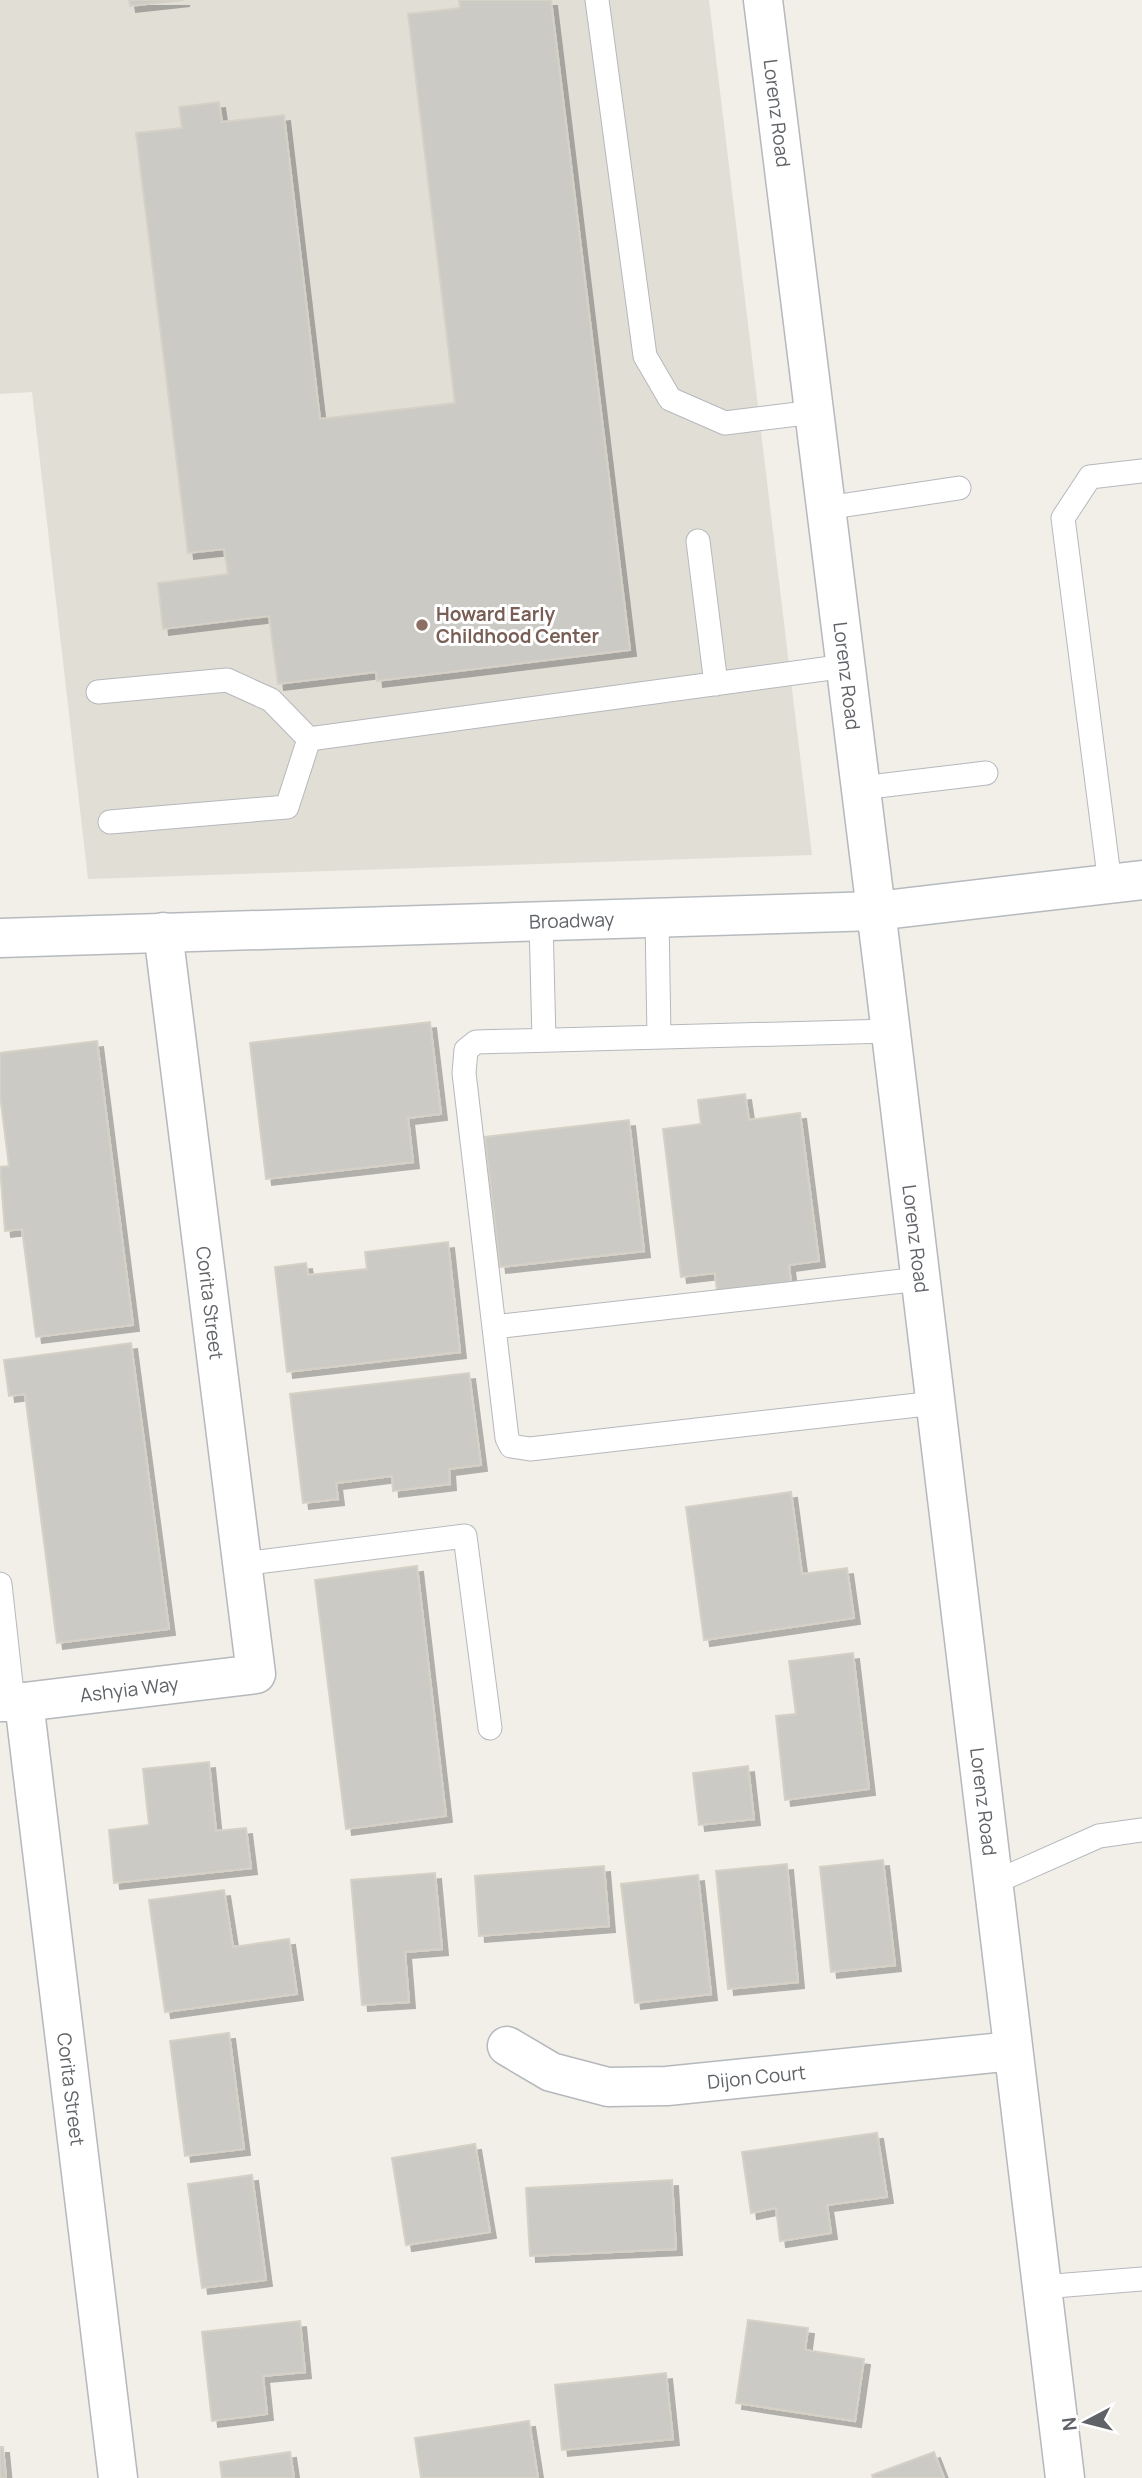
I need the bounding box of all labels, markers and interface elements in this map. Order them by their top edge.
street label: Lorenz Road [757,58,797,169]
place label: Howard Early Childhood Center [436,601,599,649]
marker: Howard Early Childhood Center [414,617,430,633]
street label: Lorenz Road [827,620,866,731]
street label: Broadway [529,906,615,935]
street label: Lorenz Road [896,1183,935,1294]
street label: Corita Street [190,1245,230,1361]
street label: Ashyia Way [78,1670,180,1708]
street label: Lorenz Road [964,1746,1003,1857]
street label: Corita Street [51,2031,91,2147]
street label: Dijon Court [706,2059,807,2095]
north arrow [1051,2387,1121,2457]
text: N [1055,2416,1083,2432]

